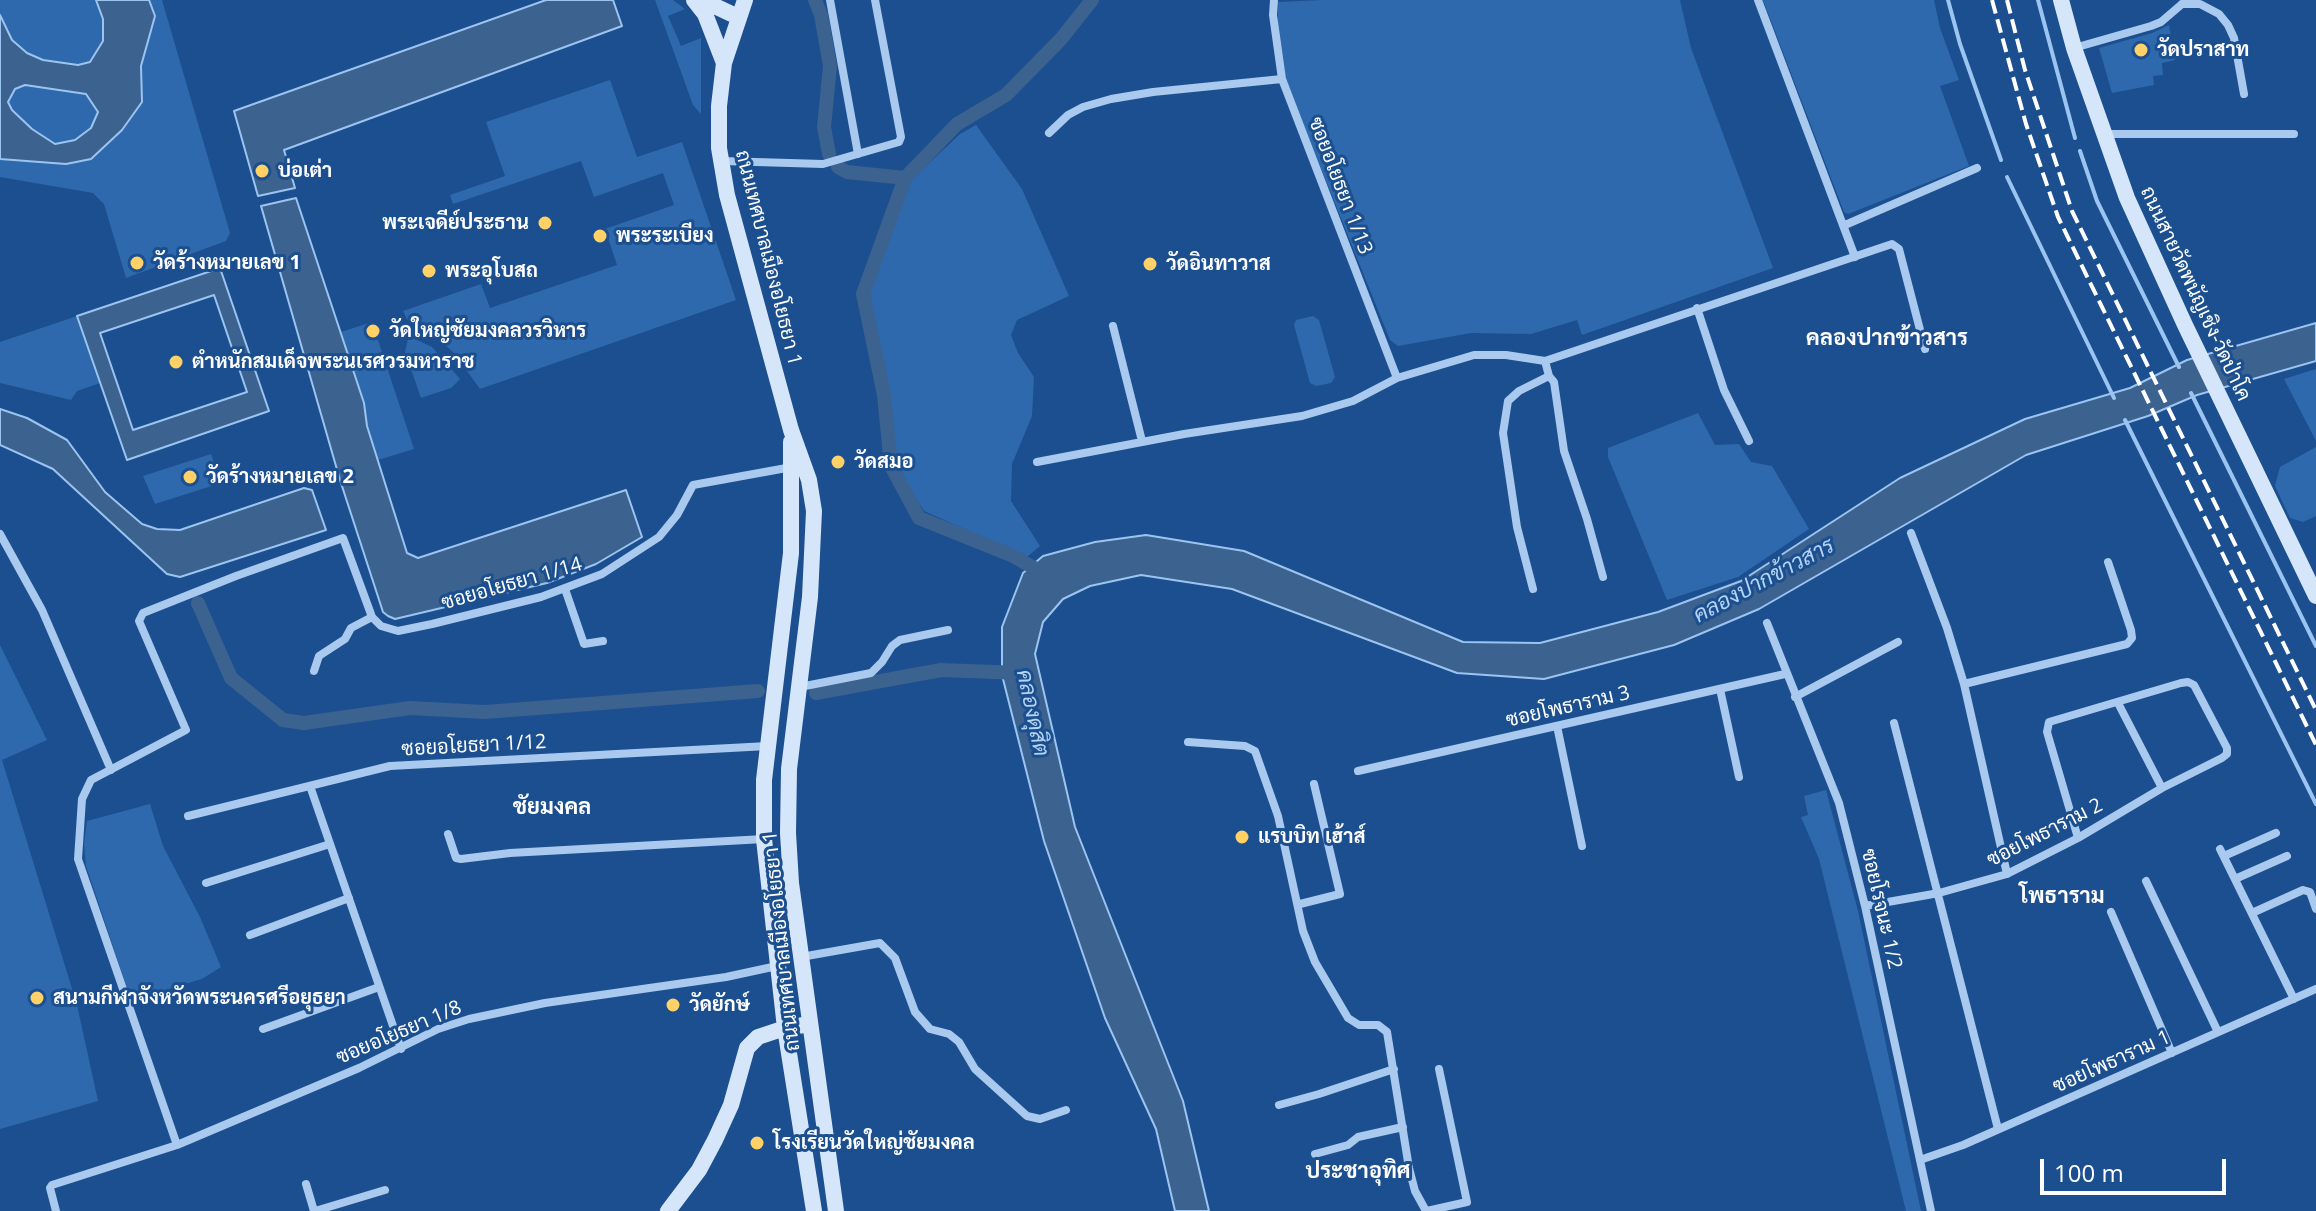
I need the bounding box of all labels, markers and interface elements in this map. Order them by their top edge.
place label: วัดปราสาท [2157,38,2249,62]
marker: วัดปราสาท [2132,41,2150,59]
street label: ซอยอโยธยา 1/13 [1303,114,1377,258]
street label: ถนนเทศบาลเมืองอโยธยา 1 [730,148,806,368]
place label: บ่อเต่า [278,159,332,183]
marker: บ่อเต่า [253,162,271,180]
street label: ถนนสายวัดพนัญเชิง-วัดป่าโค [2135,183,2255,405]
place label: พระเจดีย์ประธาน [382,211,529,235]
marker: พระเจดีย์ประธาน [536,214,554,232]
place label: พระระเบียง [616,224,714,248]
marker: พระระเบียง [591,227,609,245]
place label: วัดร้างหมายเลข 1 [153,251,301,275]
place label: วัดอินทาวาส [1166,252,1271,276]
marker: วัดร้างหมายเลข 1 [128,254,146,272]
marker: วัดอินทาวาส [1141,255,1159,273]
place label: พระอุโบสถ [445,259,538,283]
marker: พระอุโบสถ [420,262,438,280]
place label: วัดใหญ่ชัยมงคลวรวิหาร [389,319,586,343]
marker: วัดใหญ่ชัยมงคลวรวิหาร [364,322,382,340]
district label: คลองปากข้าวสาร [1806,326,1968,352]
place label: ตำหนักสมเด็จพระนเรศวรมหาราช [192,350,475,374]
marker: ตำหนักสมเด็จพระนเรศวรมหาราช [167,353,185,371]
place label: วัดสมอ [854,450,914,474]
marker: วัดสมอ [829,453,847,471]
place label: วัดร้างหมายเลข 2 [206,465,354,489]
marker: วัดร้างหมายเลข 2 [181,468,199,486]
water label: คลองปากข้าวสาร [1689,533,1839,629]
street label: ซอยอโยธยา 1/14 [439,552,585,616]
water label: คลองดุสิต [1010,667,1054,759]
street label: ซอยโพธาราม 3 [1504,681,1632,733]
street label: ซอยอโยธยา 1/12 [401,730,547,762]
street label: ซอยโพธาราม 2 [1983,794,2107,872]
district label: ชัยมงคล [513,795,591,821]
place label: แรบบิท เฮ้าส์ [1258,825,1365,849]
marker: แรบบิท เฮ้าส์ [1233,828,1251,846]
street label: ถนนเทศบาลเมืองอโยธยา 1 [758,830,806,1052]
street label: ซอยโรจนะ 1/2 [1856,847,1906,971]
district label: โพธาราม [2019,884,2105,910]
place label: สนามกีฬาจังหวัดพระนครศรีอยุธยา [53,986,346,1010]
marker: สนามกีฬาจังหวัดพระนครศรีอยุธยา [28,989,46,1007]
place label: วัดยักษ์ [689,993,750,1017]
street label: ซอยอโยธยา 1/8 [333,996,465,1070]
marker: วัดยักษ์ [664,996,682,1014]
street label: ซอยโพธาราม 1 [2049,1025,2175,1099]
place label: โรงเรียนวัดใหญ่ชัยมงคล [773,1131,975,1155]
marker: โรงเรียนวัดใหญ่ชัยมงคล [748,1134,766,1152]
scale bar [2044,1143,2230,1193]
text: 100 m [2054,1156,2124,1189]
district label: ประชาอุทิศ [1305,1159,1411,1185]

